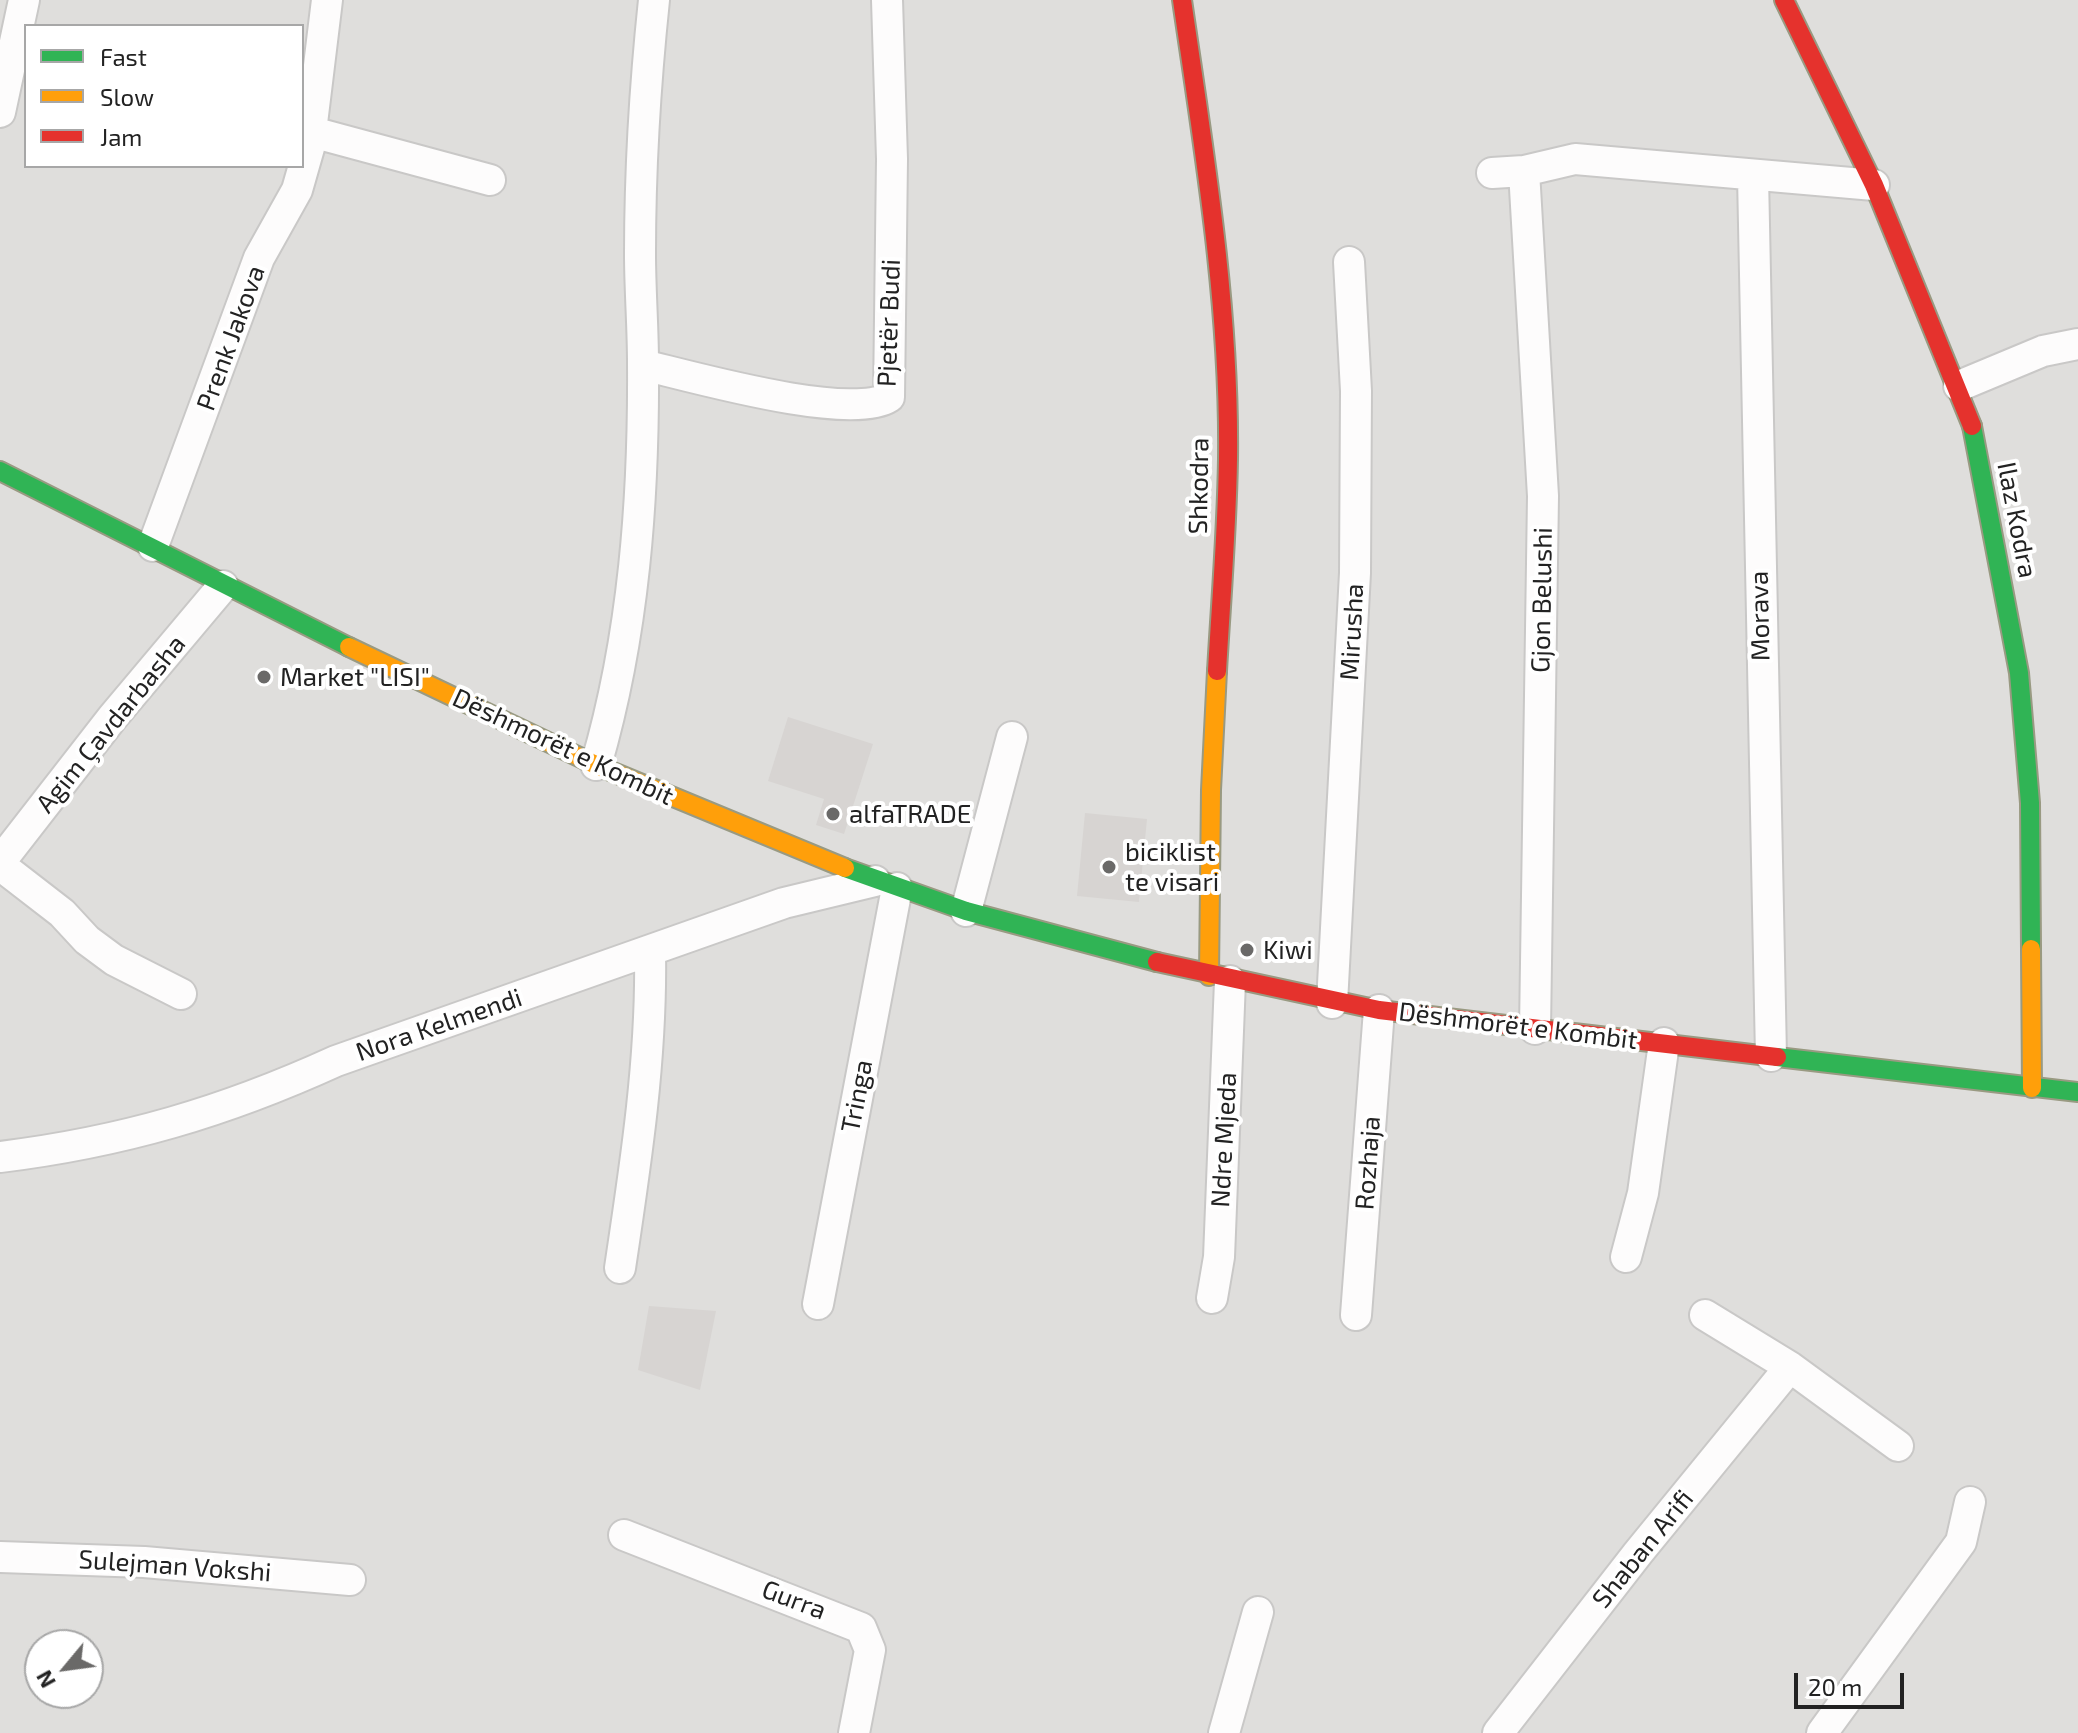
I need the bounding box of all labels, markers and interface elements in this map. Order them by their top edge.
legend [24,24,304,168]
text: Fast [100,42,147,71]
text: Slow [100,82,154,111]
text: Jam [100,122,142,151]
street label: Pjetër Budi [871,258,907,388]
street label: Prenk Jakova [190,261,272,415]
street label: Shkodra [1183,437,1215,535]
street label: Ilaz Kodra [1990,459,2044,581]
street label: Gjon Belushi [1525,527,1559,673]
street label: Morava [1744,571,1776,661]
street label: Mirusha [1334,583,1370,681]
street label: Agim Çavdarbasha [30,629,192,819]
place label: Market "LISI" [280,661,430,693]
marker: Market "LISI" [255,668,273,686]
street label: Dëshmorët e Kombit [447,682,679,812]
place label: alfaTRADE [849,798,971,830]
marker: alfaTRADE [824,805,842,823]
place label: biciklist te visari [1125,836,1219,898]
marker: biciklist te visari [1100,858,1118,876]
place label: Kiwi [1263,934,1313,966]
marker: Kiwi [1238,941,1256,959]
street label: Nora Kelmendi [352,982,526,1068]
street label: Dëshmorët e Kombit [1397,996,1639,1056]
street label: Tringa [835,1057,879,1135]
street label: Ndre Mjeda [1205,1072,1243,1208]
street label: Rozhaja [1349,1115,1387,1211]
street label: Shaban Arifi [1586,1484,1700,1614]
street label: Sulejman Vokshi [78,1544,272,1588]
street label: Gurra [757,1574,831,1626]
north arrow [24,1629,104,1709]
scale bar [1798,1657,1908,1707]
text: N [30,1666,60,1693]
text: 20 m [1808,1672,1862,1701]

